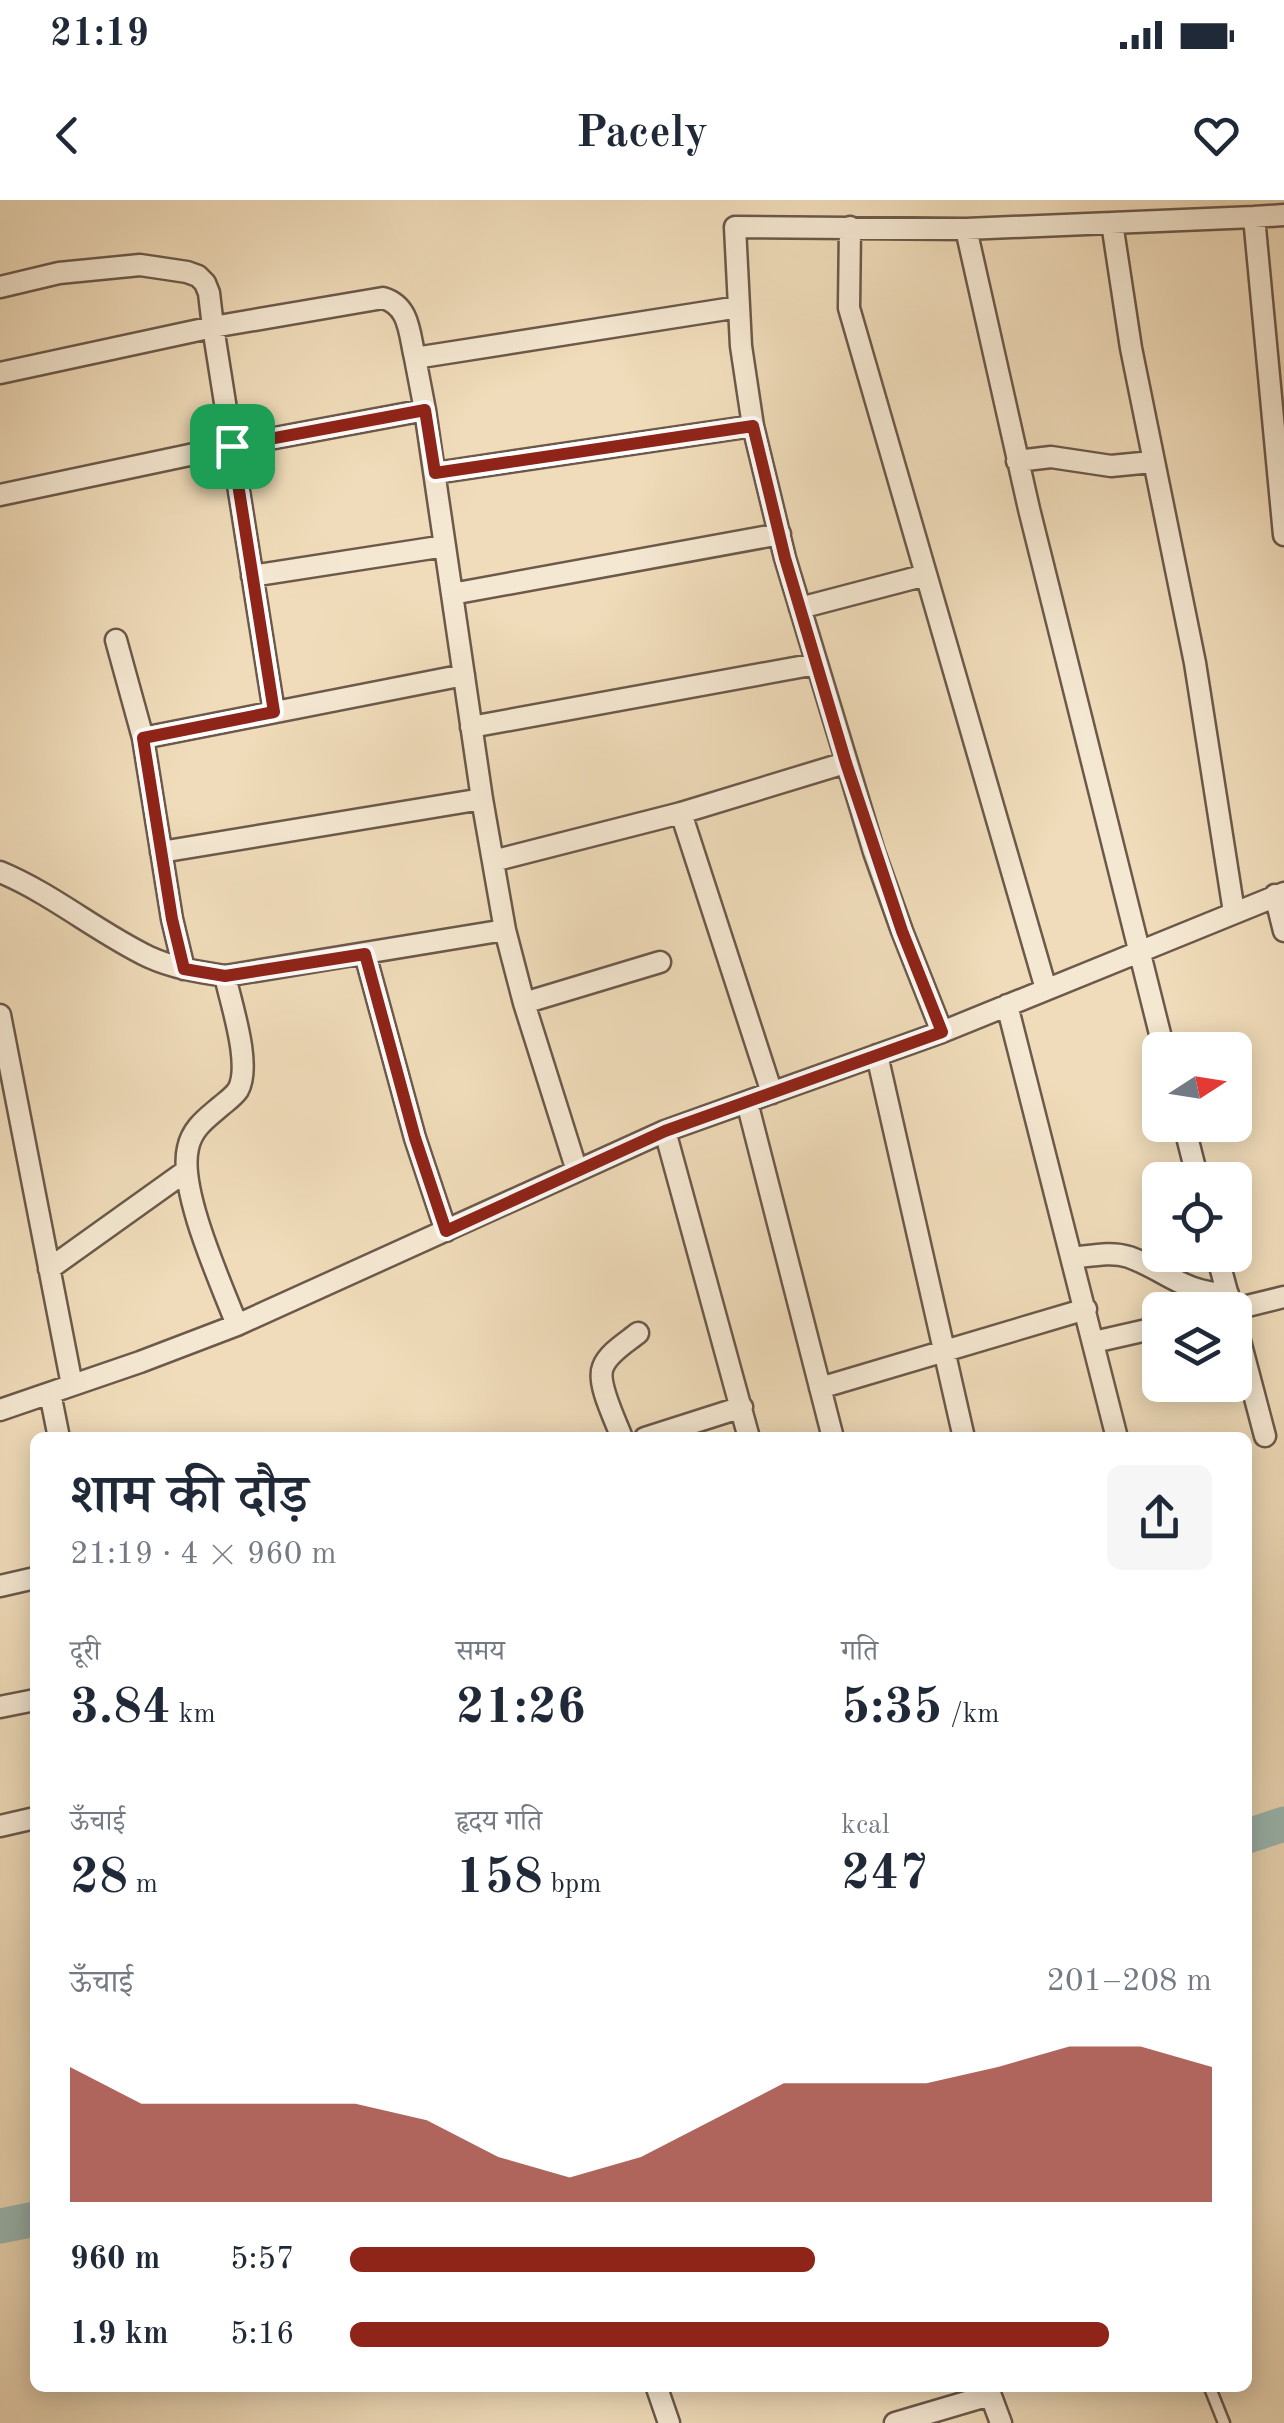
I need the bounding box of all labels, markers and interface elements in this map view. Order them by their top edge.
text: 21:19 [50,16,149,54]
icon: back [40,108,95,163]
icon: heart [1189,108,1244,163]
text: Pacely [576,112,708,157]
pin [190,404,275,489]
icon: arrive [205,419,260,474]
north arrow [1142,1032,1252,1142]
map controls [1142,1032,1252,1402]
button: locate [1142,1162,1252,1272]
button: layers [1142,1292,1252,1402]
button: share [1107,1465,1212,1570]
text: शाम की दौड़ [70,1470,308,1525]
text: 21:19 · 4 × 960 m [70,1539,337,1571]
text: दूरी [70,1639,100,1667]
text: समय [456,1639,505,1667]
text: गति [841,1639,878,1667]
text: 3.84 [70,1684,171,1734]
text: 21:26 [456,1684,586,1734]
text: 5:35 [841,1684,942,1734]
text: km [171,1701,216,1729]
text: /km [942,1701,1000,1729]
text: ऊँचाई [70,1809,125,1837]
text: हृदय गति [456,1809,542,1837]
text: kcal [841,1812,890,1840]
text: 247 [841,1850,928,1900]
text: 28 [70,1854,128,1904]
text: 158 [456,1854,543,1904]
text: m [128,1871,158,1899]
text: bpm [543,1871,602,1899]
text: 201–208 m [1046,1966,1212,1998]
text: ऊँचाई [70,1968,133,2000]
text: 960 m [70,2244,160,2276]
text: 5:57 [230,2244,295,2276]
text: 1.9 km [70,2319,169,2351]
text: 5:16 [230,2319,295,2351]

